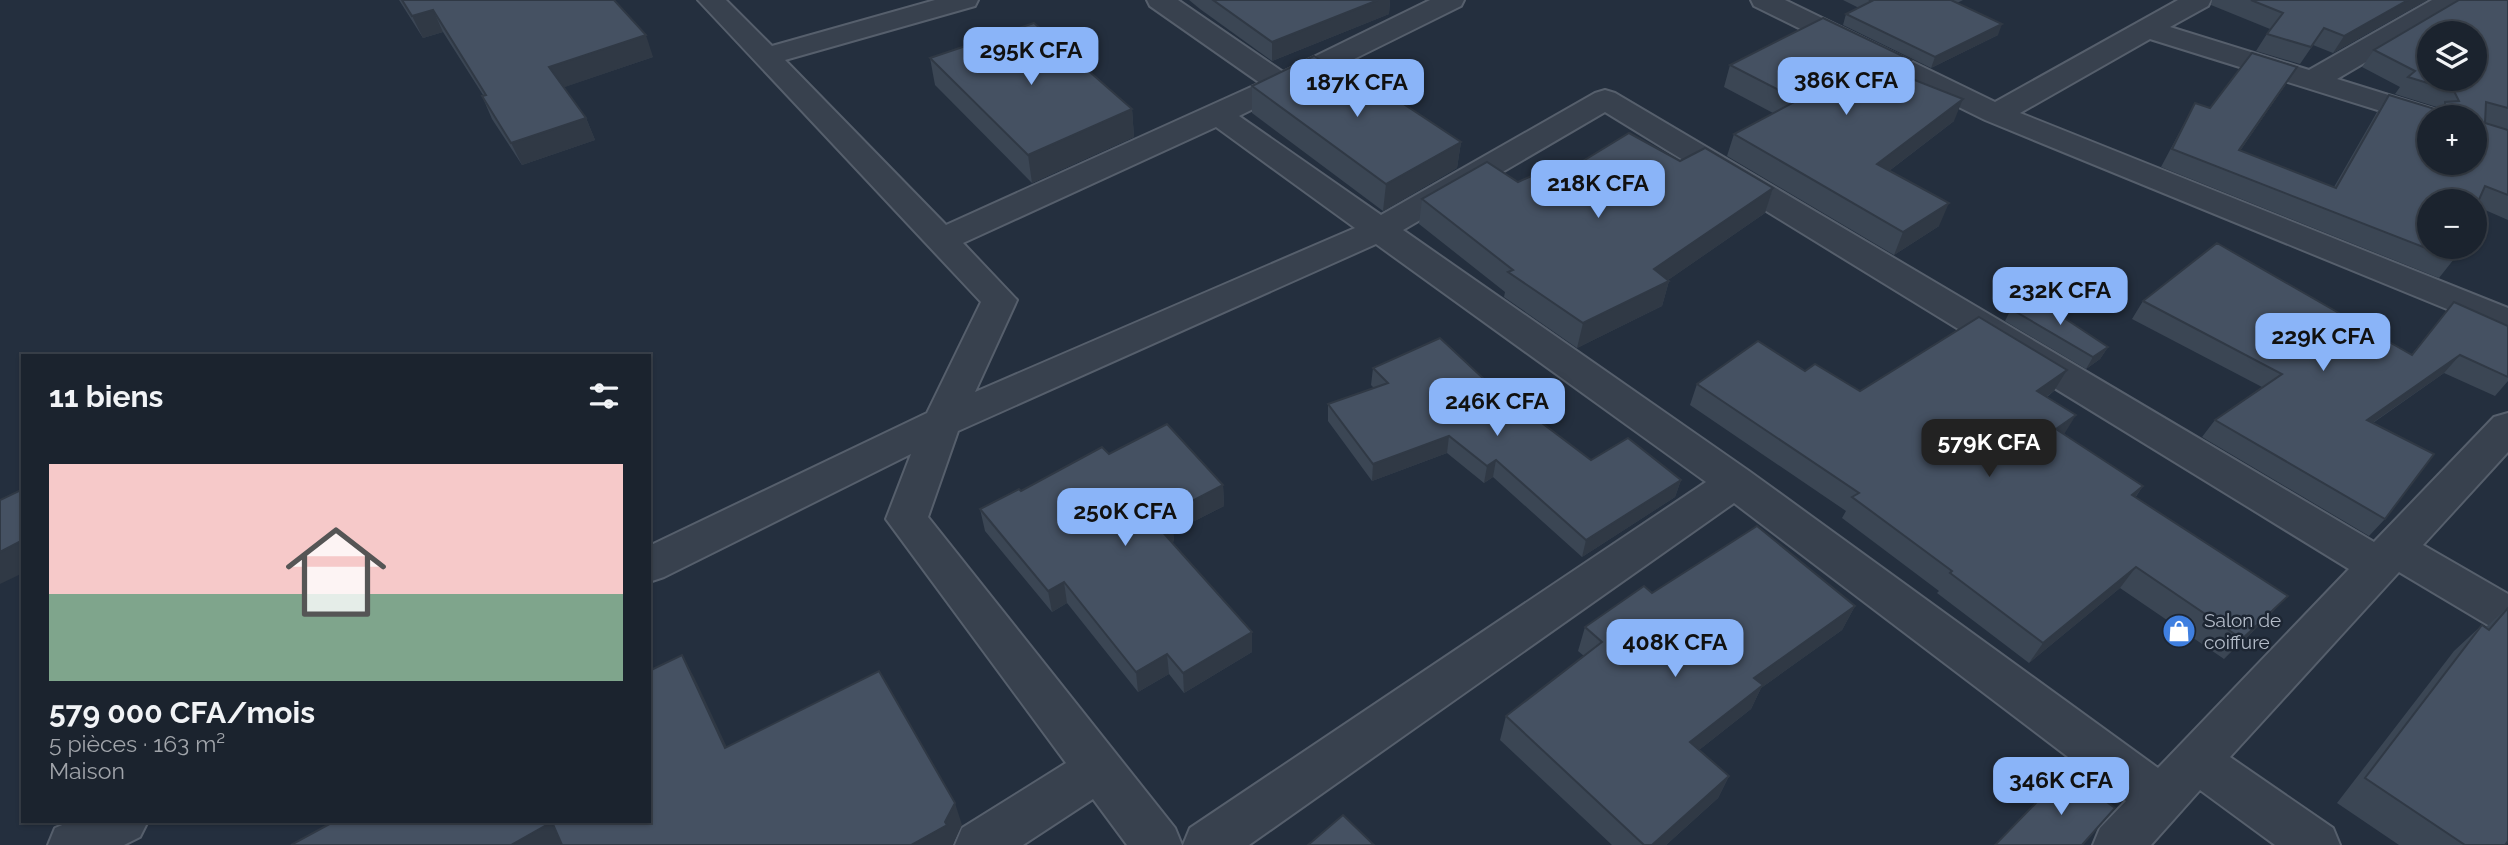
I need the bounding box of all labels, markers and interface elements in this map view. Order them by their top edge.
map controls [2417,21,2487,259]
button: layers [2417,21,2487,91]
pin: 295K CFA [959,28,1103,87]
text: 295K CFA [979,36,1083,63]
pin: 386K CFA [1774,58,1918,117]
pin: 187K CFA [1285,60,1429,119]
text: 386K CFA [1794,66,1898,93]
text: 187K CFA [1306,68,1408,95]
button: + [2417,105,2487,175]
pin: 218K CFA [1526,160,1670,220]
text: 218K CFA [1547,169,1649,196]
button: − [2417,189,2487,259]
pin: 232K CFA [1988,268,2132,327]
text: 232K CFA [2009,276,2111,303]
pin: 229K CFA [2251,314,2395,373]
text: 229K CFA [2271,322,2375,349]
icon: filters [585,377,623,415]
pin: 246K CFA [1425,378,1569,438]
text: 11 biens [49,379,163,414]
text: 246K CFA [1445,387,1549,414]
pin: 579K CFA [1917,420,2061,479]
text: 579K CFA [1937,428,2041,455]
pin: 250K CFA [1053,489,1197,548]
text: 250K CFA [1073,497,1177,524]
icon: home [273,509,399,635]
place label: Salon de coiffure [2204,609,2281,653]
shop icon: Salon de coiffure [2160,612,2198,650]
pin: 408K CFA [1603,620,1747,679]
text: 408K CFA [1622,628,1728,655]
text: 579 000 CFA/mois [49,695,315,730]
text: 5 pièces · 163 m² [49,730,225,757]
text: Maison [49,757,125,784]
pin: 346K CFA [1989,758,2133,817]
text: 346K CFA [2009,766,2113,793]

